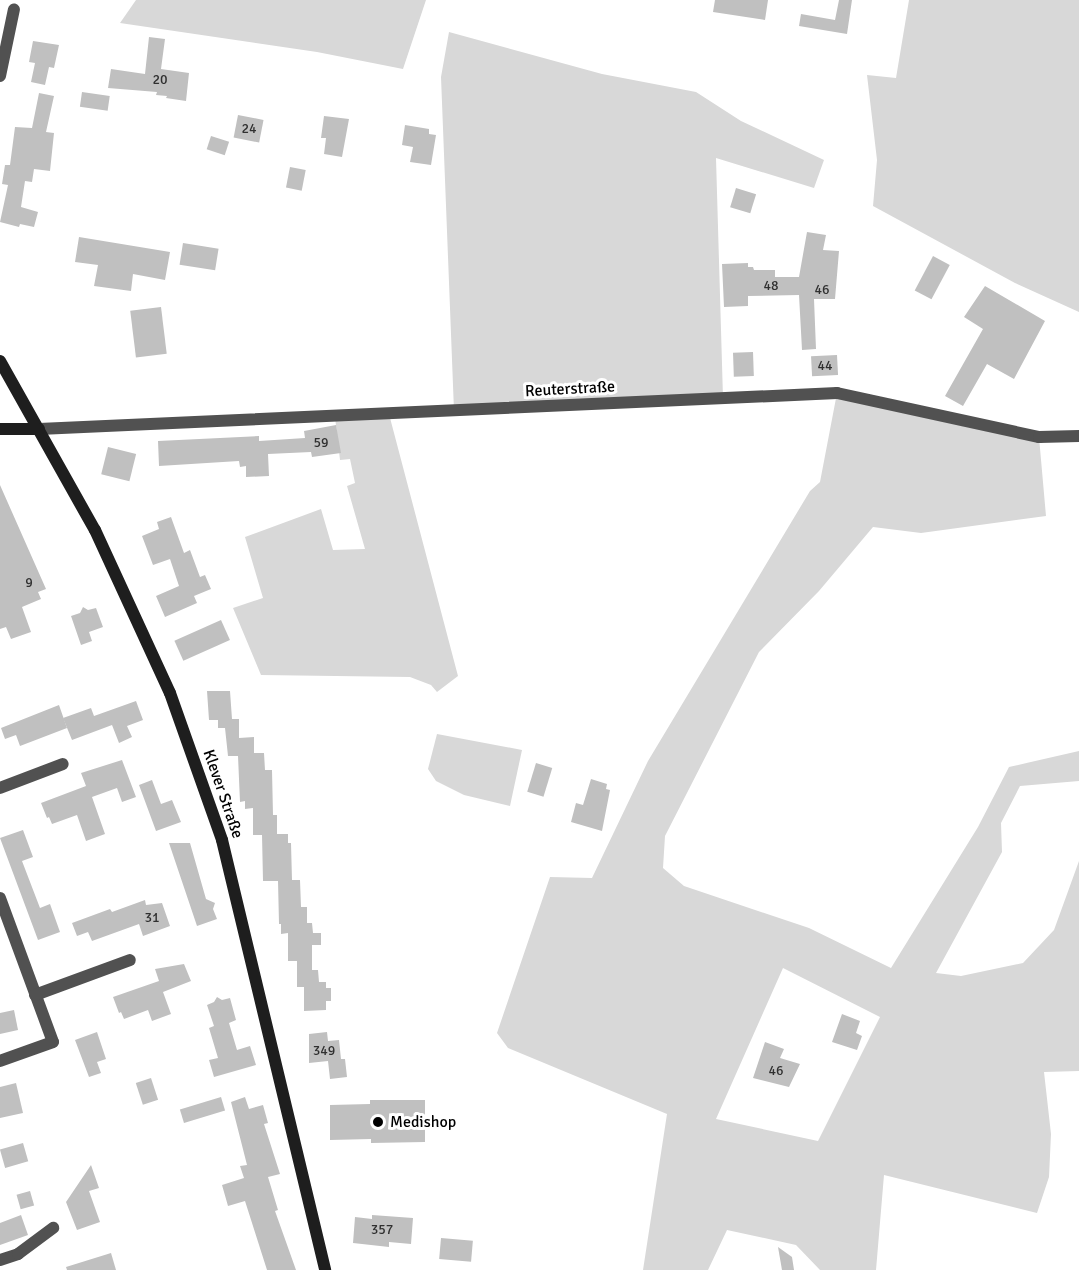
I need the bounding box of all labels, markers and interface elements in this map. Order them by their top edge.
house number: 20 [152,72,168,88]
house number: 24 [241,121,257,137]
house number: 48 [763,278,779,294]
house number: 46 [814,282,830,298]
house number: 44 [817,358,833,374]
street label: Reuterstraße [525,377,615,401]
house number: 59 [313,435,329,451]
house number: 9 [25,575,33,591]
street label: Klever Straße [199,747,247,841]
house number: 31 [144,910,160,926]
house number: 349 [313,1043,335,1059]
house number: 46 [768,1063,784,1079]
place label: Medishop [390,1112,456,1132]
marker: Medishop [371,1115,385,1129]
house number: 357 [371,1222,393,1238]

